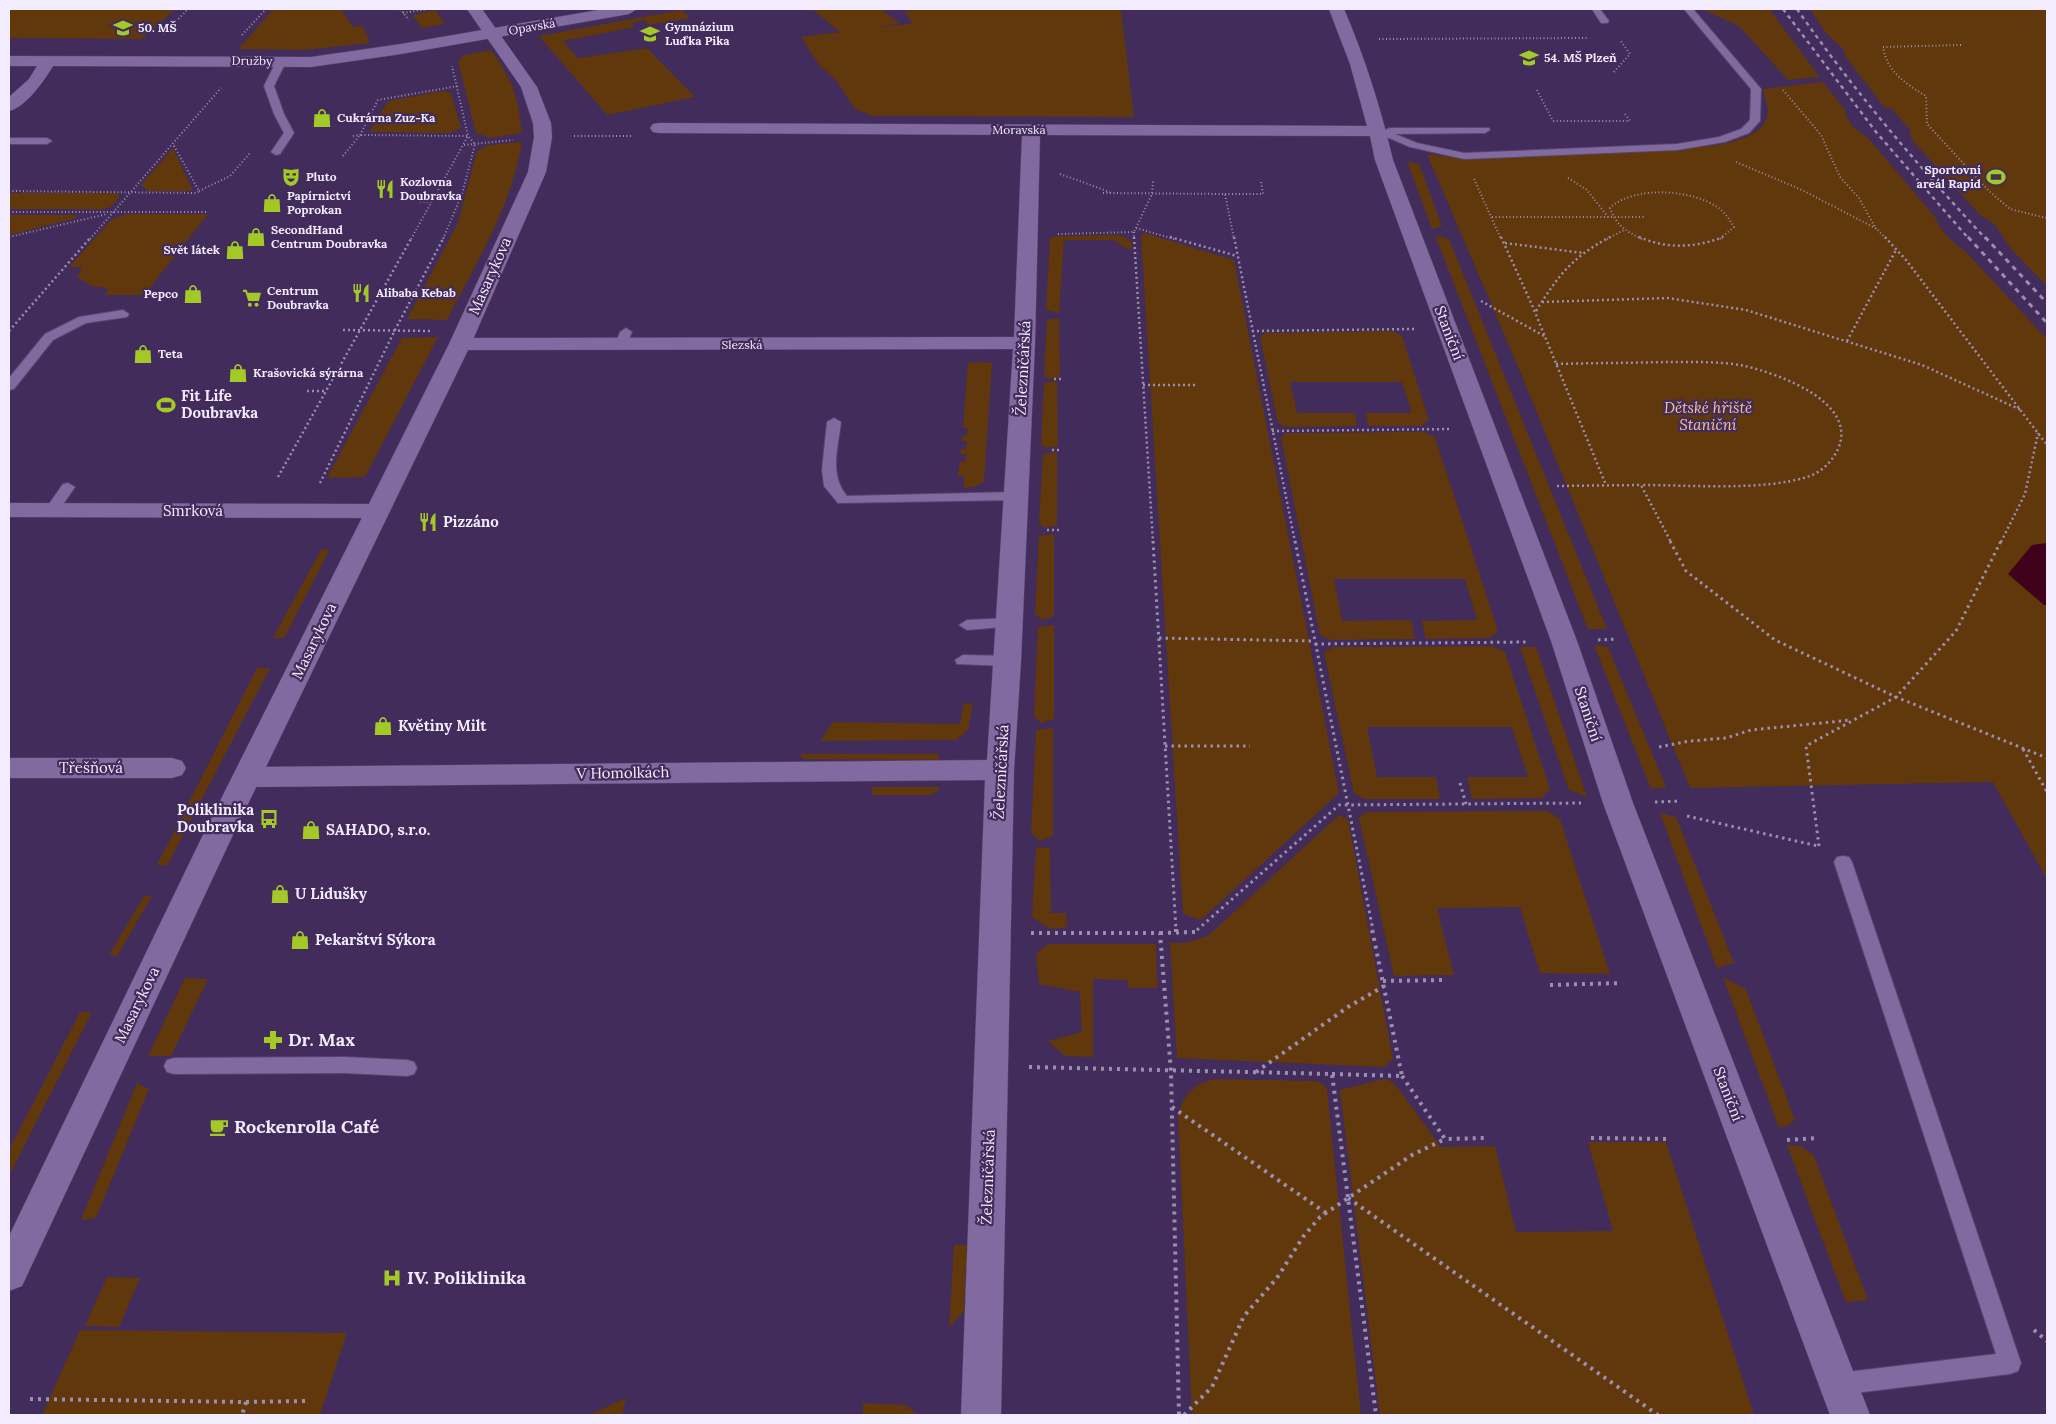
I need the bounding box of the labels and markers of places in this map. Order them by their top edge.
school or university icon: 50. MŠ [112,17,134,39]
place label: Gymnázium Luďka Pika [665,19,734,48]
place label: 50. MŠ [138,20,177,35]
school or university icon: Gymnázium Luďka Pika [639,23,661,45]
school or university icon: 54. MŠ Plzeň [1518,47,1540,69]
place label: 54. MŠ Plzeň [1544,50,1617,65]
shop icon: Cukrárna Zuz-Ka [311,107,333,129]
place label: Cukrárna Zuz-Ka [337,110,436,125]
place label: Sportovní areál Rapid [1917,162,1981,191]
theatre icon: Pluto [280,166,302,188]
sports icon: Sportovní areál Rapid [1985,166,2007,188]
place label: Pluto [306,169,337,184]
place label: Kozlovna Doubravka [400,174,462,203]
restaurant icon: Kozlovna Doubravka [374,178,396,200]
place label: Papírnictví Poprokan [287,188,351,217]
shop icon: Papírnictví Poprokan [261,192,283,214]
place label: SecondHand Centrum Doubravka [271,222,388,251]
shop icon: SecondHand Centrum Doubravka [245,226,267,248]
shop icon: Svět látek [224,239,246,261]
place label: Svět látek [164,242,220,257]
restaurant icon: Alibaba Kebab [350,282,372,304]
shop icon: Pepco [182,283,204,305]
place label: Centrum Doubravka [267,283,329,312]
place label: Alibaba Kebab [376,285,456,300]
place label: Pepco [144,286,178,301]
supermarket icon: Centrum Doubravka [241,287,263,309]
shop icon: Teta [132,343,154,365]
place label: Teta [158,346,184,361]
shop icon: Krašovická sýrárna [227,362,249,384]
place label: Krašovická sýrárna [253,365,364,380]
place label: Fit Life Doubravka [181,386,258,422]
sports icon: Fit Life Doubravka [155,394,177,416]
restaurant icon: Pizzáno [417,511,439,533]
place label: Pizzáno [443,512,499,531]
shop icon: Květiny Milt [372,715,394,737]
place label: Květiny Milt [398,716,487,735]
place label: Poliklinika Doubravka [177,800,254,836]
bus stop icon: Poliklinika Doubravka [258,808,280,830]
shop icon: SAHADO, s.r.o. [300,819,322,841]
place label: SAHADO, s.r.o. [326,820,430,839]
shop icon: U Lidušky [269,883,291,905]
place label: U Lidušky [295,884,368,903]
shop icon: Pekarštví Sýkora [289,929,311,951]
place label: Pekarštví Sýkora [315,930,436,949]
place label: Dr. Max [288,1028,355,1051]
pharmacy icon: Dr. Max [262,1029,284,1051]
place label: Rockenrolla Café [234,1115,379,1138]
cafe icon: Rockenrolla Café [208,1116,230,1138]
place label: IV. Poliklinika [407,1266,527,1289]
hospital icon: IV. Poliklinika [381,1267,403,1289]

